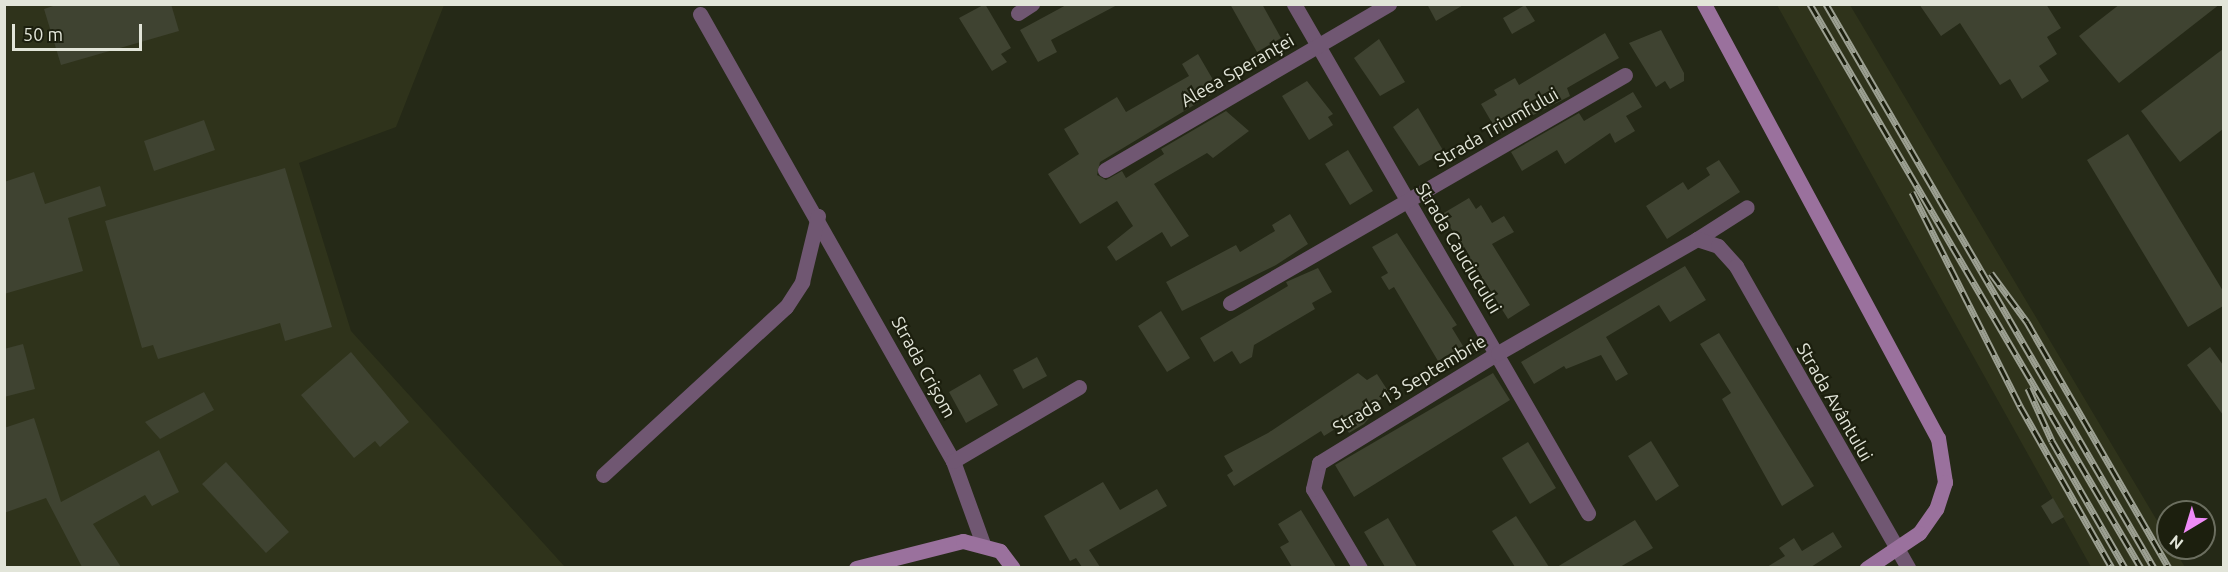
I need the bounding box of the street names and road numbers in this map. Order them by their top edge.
street label: Aleea Speranței [1177,29,1297,111]
street label: Strada Triumfului [1430,83,1562,171]
street label: Strada Cauciucului [1412,179,1506,317]
street label: Strada Crișom [887,313,961,421]
street label: Strada 13 Septembrie [1328,330,1490,438]
street label: Strada Avântului [1792,339,1878,465]

